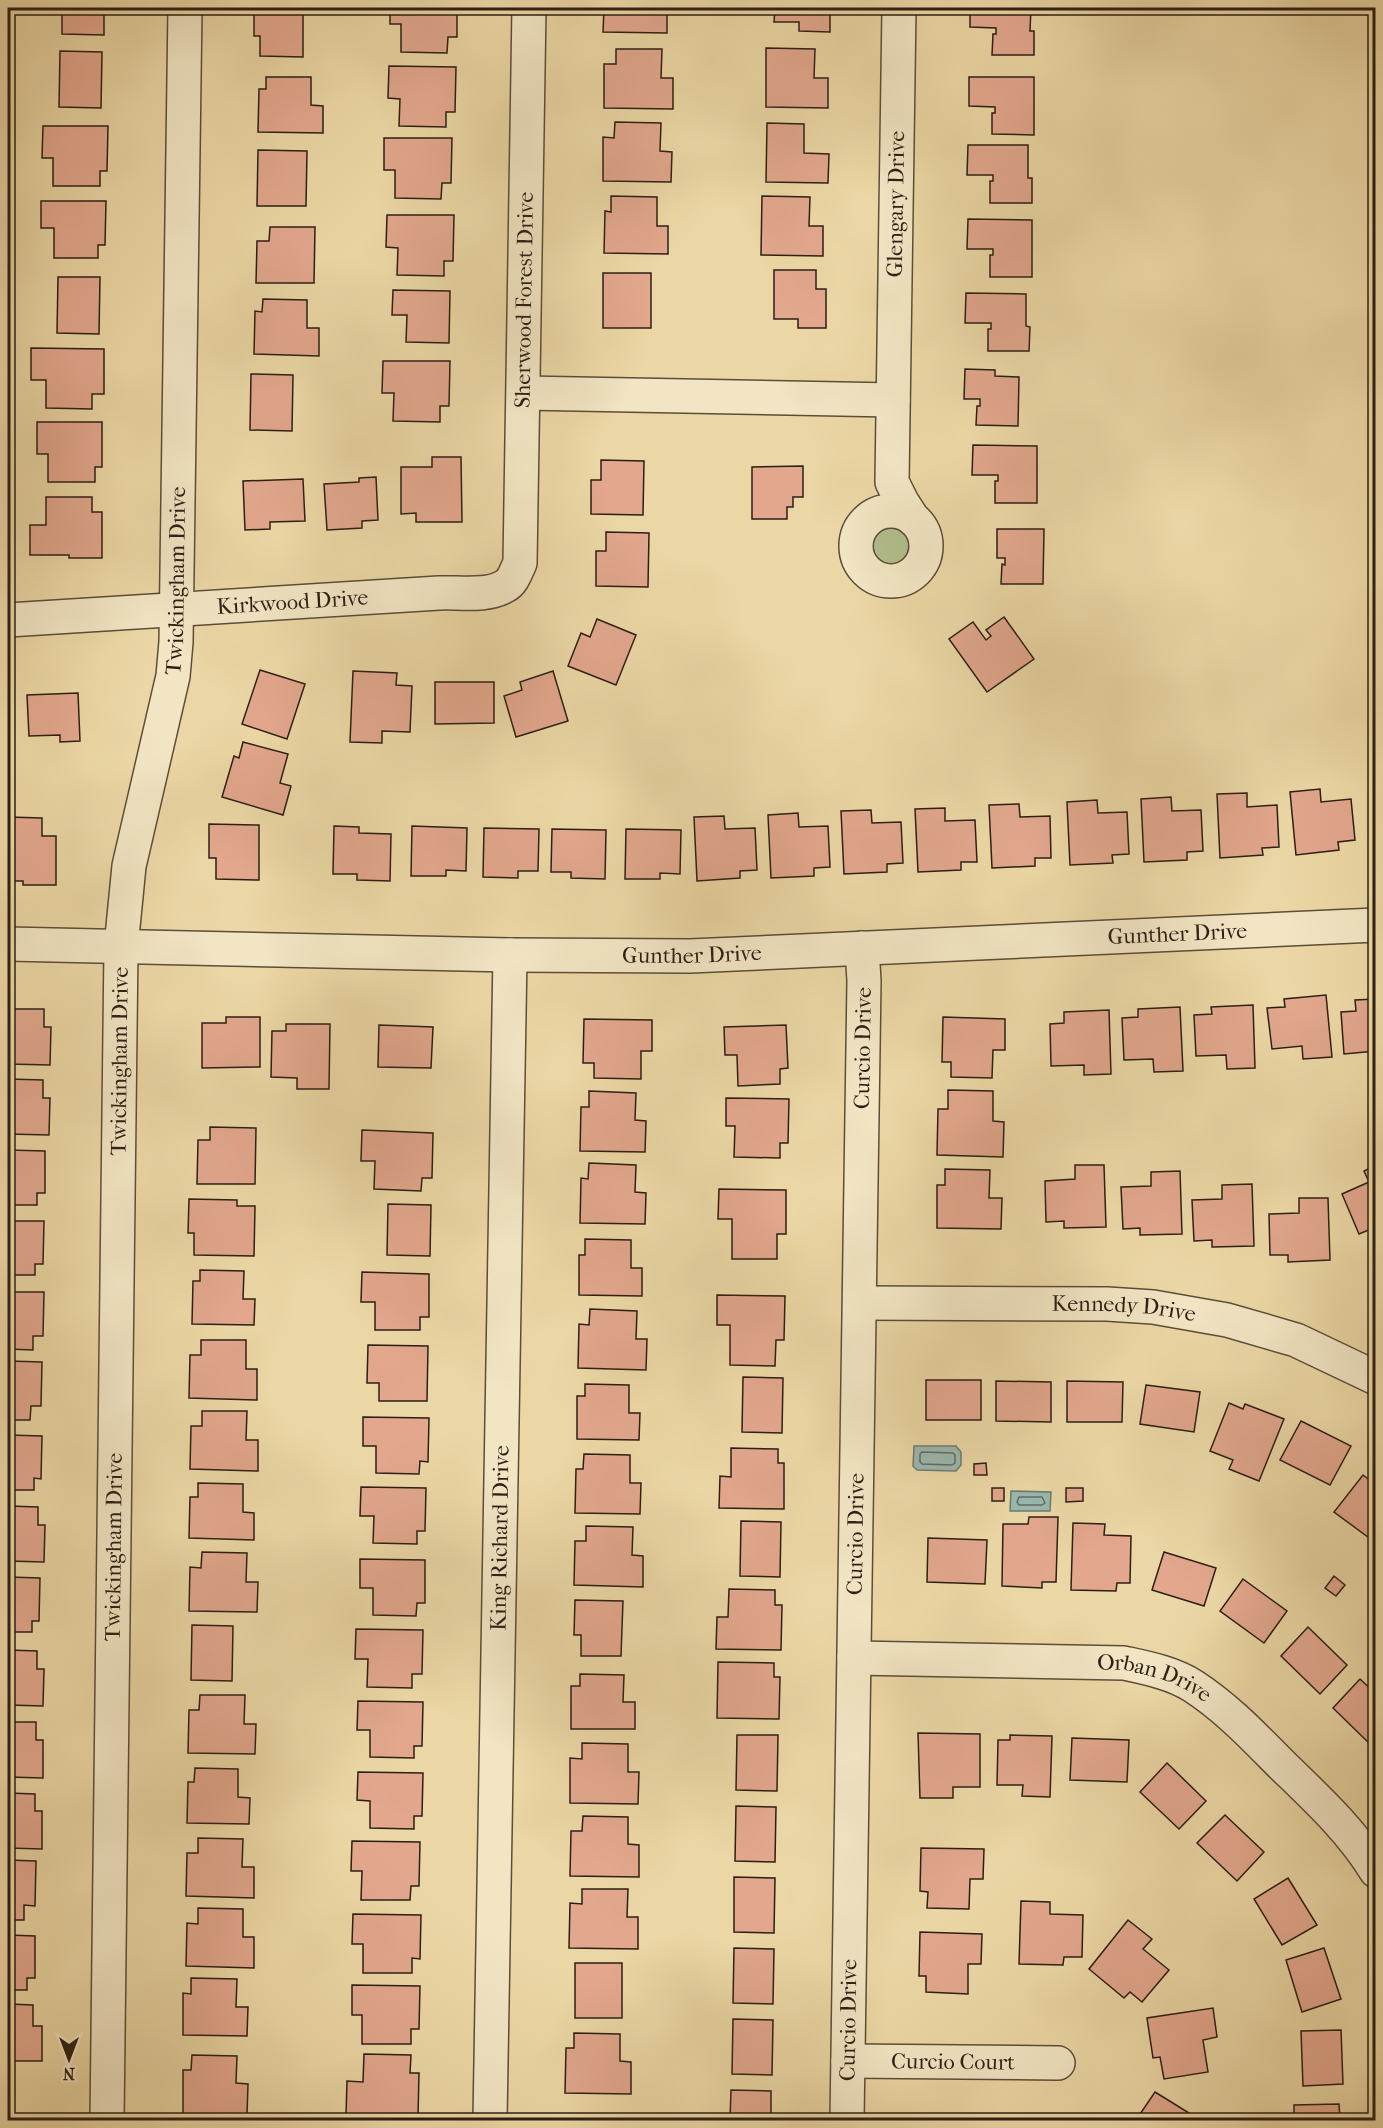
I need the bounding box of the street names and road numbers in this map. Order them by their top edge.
street label: Glengary Drive [882,130,910,278]
street label: Sherwood Forest Drive [510,191,539,408]
street label: Twickingham Drive [160,486,191,676]
street label: Kirkwood Drive [216,584,369,620]
street label: Gunther Drive [1107,918,1248,950]
street label: Gunther Drive [622,940,762,969]
street label: Twickingham Drive [106,967,134,1155]
street label: Curcio Drive [849,987,877,1109]
street label: Kennedy Drive [1052,1291,1198,1327]
street label: King Richard Drive [485,1445,515,1631]
street label: Twickingham Drive [100,1453,128,1641]
street label: Curcio Drive [842,1473,870,1595]
street label: Orban Drive [1097,1650,1217,1708]
street label: Curcio Drive [835,1959,862,2081]
street label: Curcio Court [891,2048,1015,2076]

